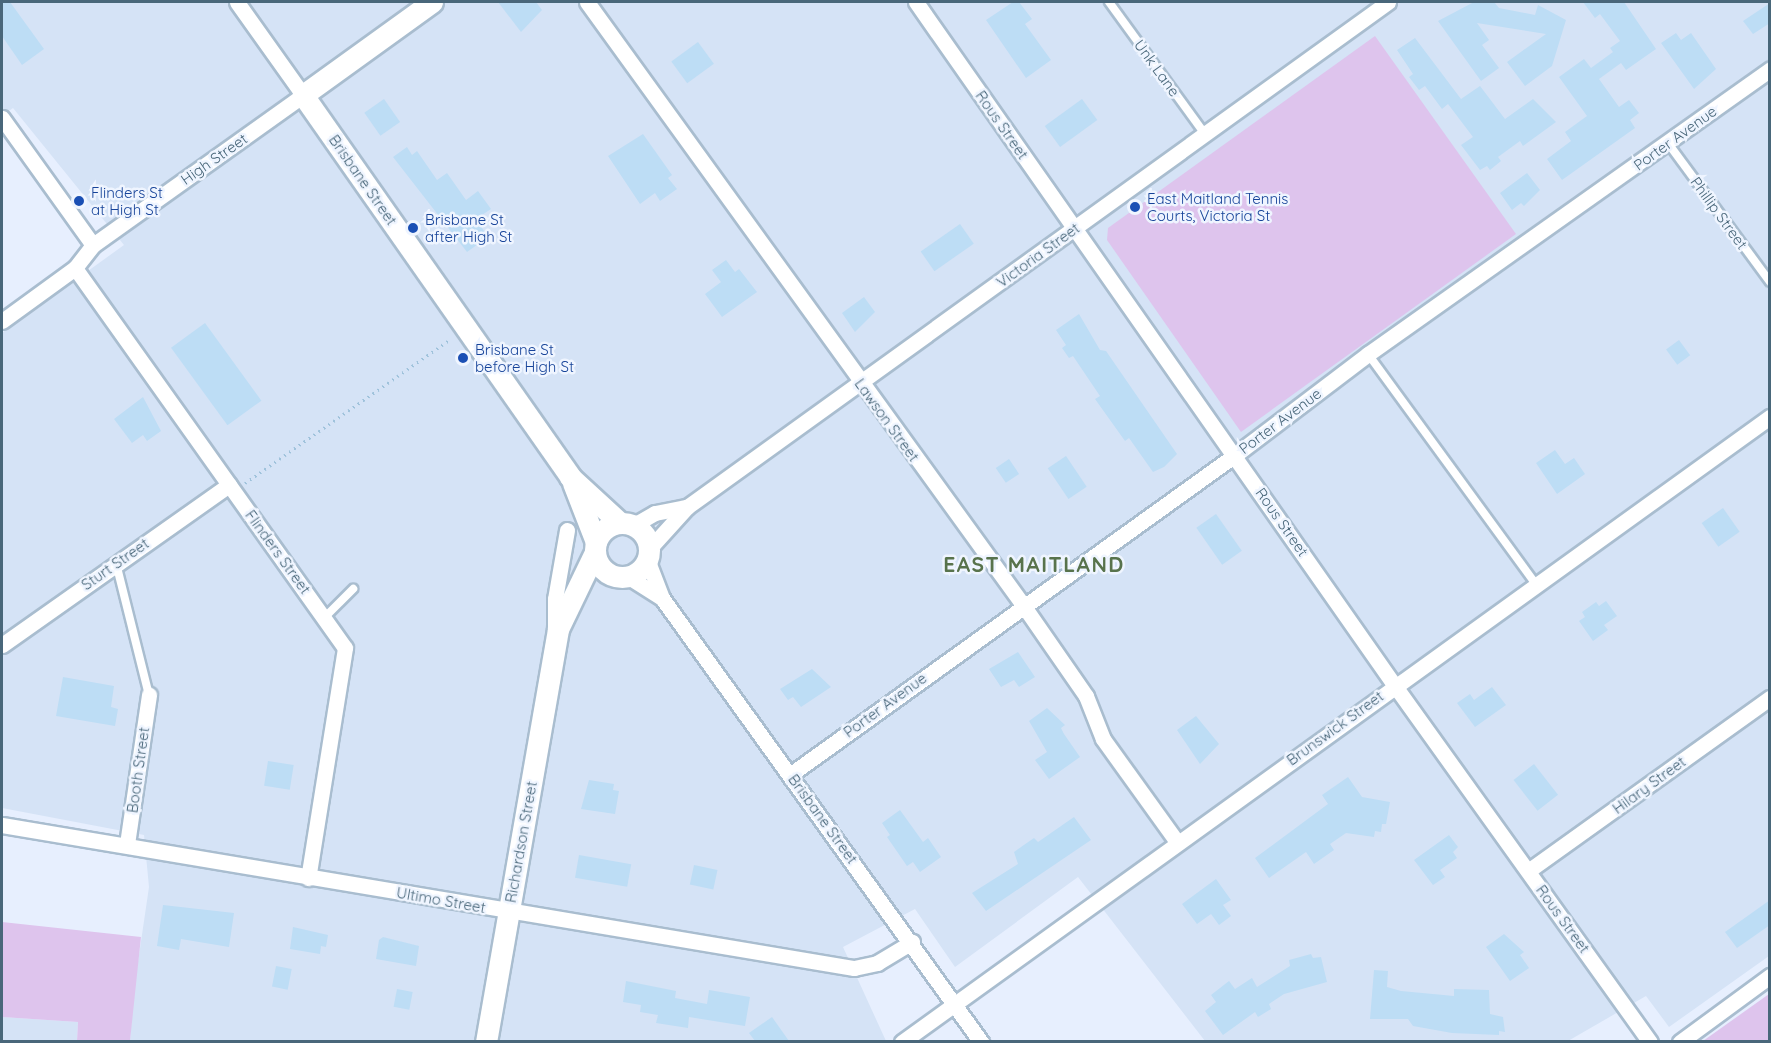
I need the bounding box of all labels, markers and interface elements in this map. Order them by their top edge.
street label: Unk Lane [1130,36,1184,100]
street label: Rous Street [972,87,1032,163]
street label: Porter Avenue [1630,102,1720,174]
street label: High Street [177,130,251,188]
street label: Brisbane Street [325,131,401,229]
street label: Phillip Street [1687,173,1751,253]
place label: Flinders St at High St [91,183,163,218]
place label: East Maitland Tennis Courts, Victoria St [1147,189,1288,224]
marker: Flinders St at High St [72,194,86,208]
marker: East Maitland Tennis Courts, Victoria St [1128,200,1142,214]
place label: Brisbane St after High St [425,210,512,245]
street label: Victoria Street [993,219,1083,291]
marker: Brisbane St after High St [406,221,420,235]
place label: Brisbane St before High St [475,340,574,375]
marker: Brisbane St before High St [456,351,470,365]
street label: Lawson Street [851,375,923,465]
street label: Porter Avenue [1235,384,1325,458]
street label: Rous Street [1252,484,1312,560]
street label: Flinders Street [242,507,314,597]
street label: Sturt Street [78,534,152,594]
district label: EAST MAITLAND [943,551,1125,577]
street label: Porter Avenue [840,669,930,741]
street label: Brunswick Street [1283,687,1387,769]
street label: Booth Street [123,726,153,814]
street label: Hilary Street [1609,752,1689,818]
street label: Brisbane Street [785,771,861,867]
street label: Richardson Street [501,780,541,904]
street label: Rous Street [1532,881,1594,957]
street label: Ultimo Street [395,883,487,917]

